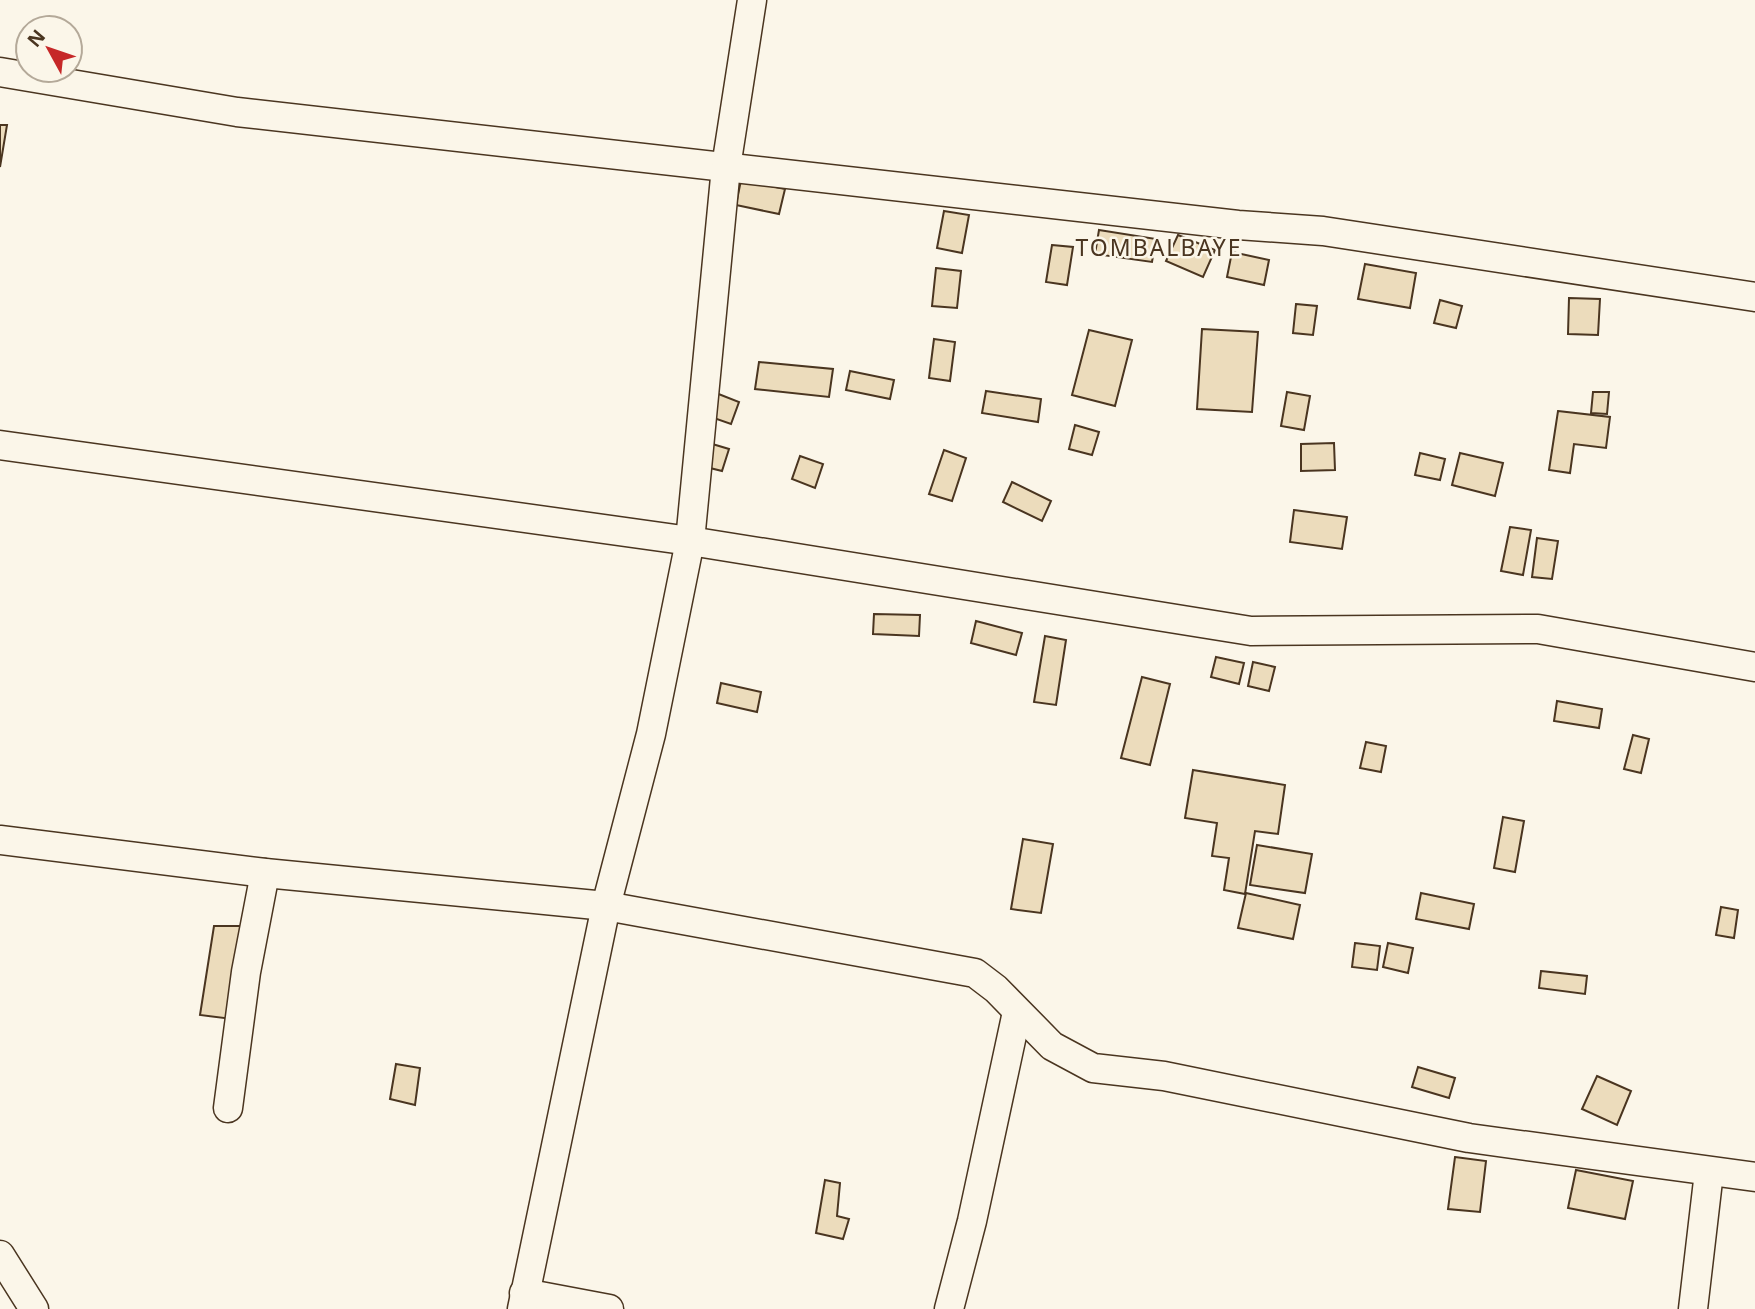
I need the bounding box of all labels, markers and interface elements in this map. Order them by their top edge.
north arrow [14,14,84,84]
text: N [21,24,51,52]
district label: TOMBALBAYE [1076,231,1242,263]

